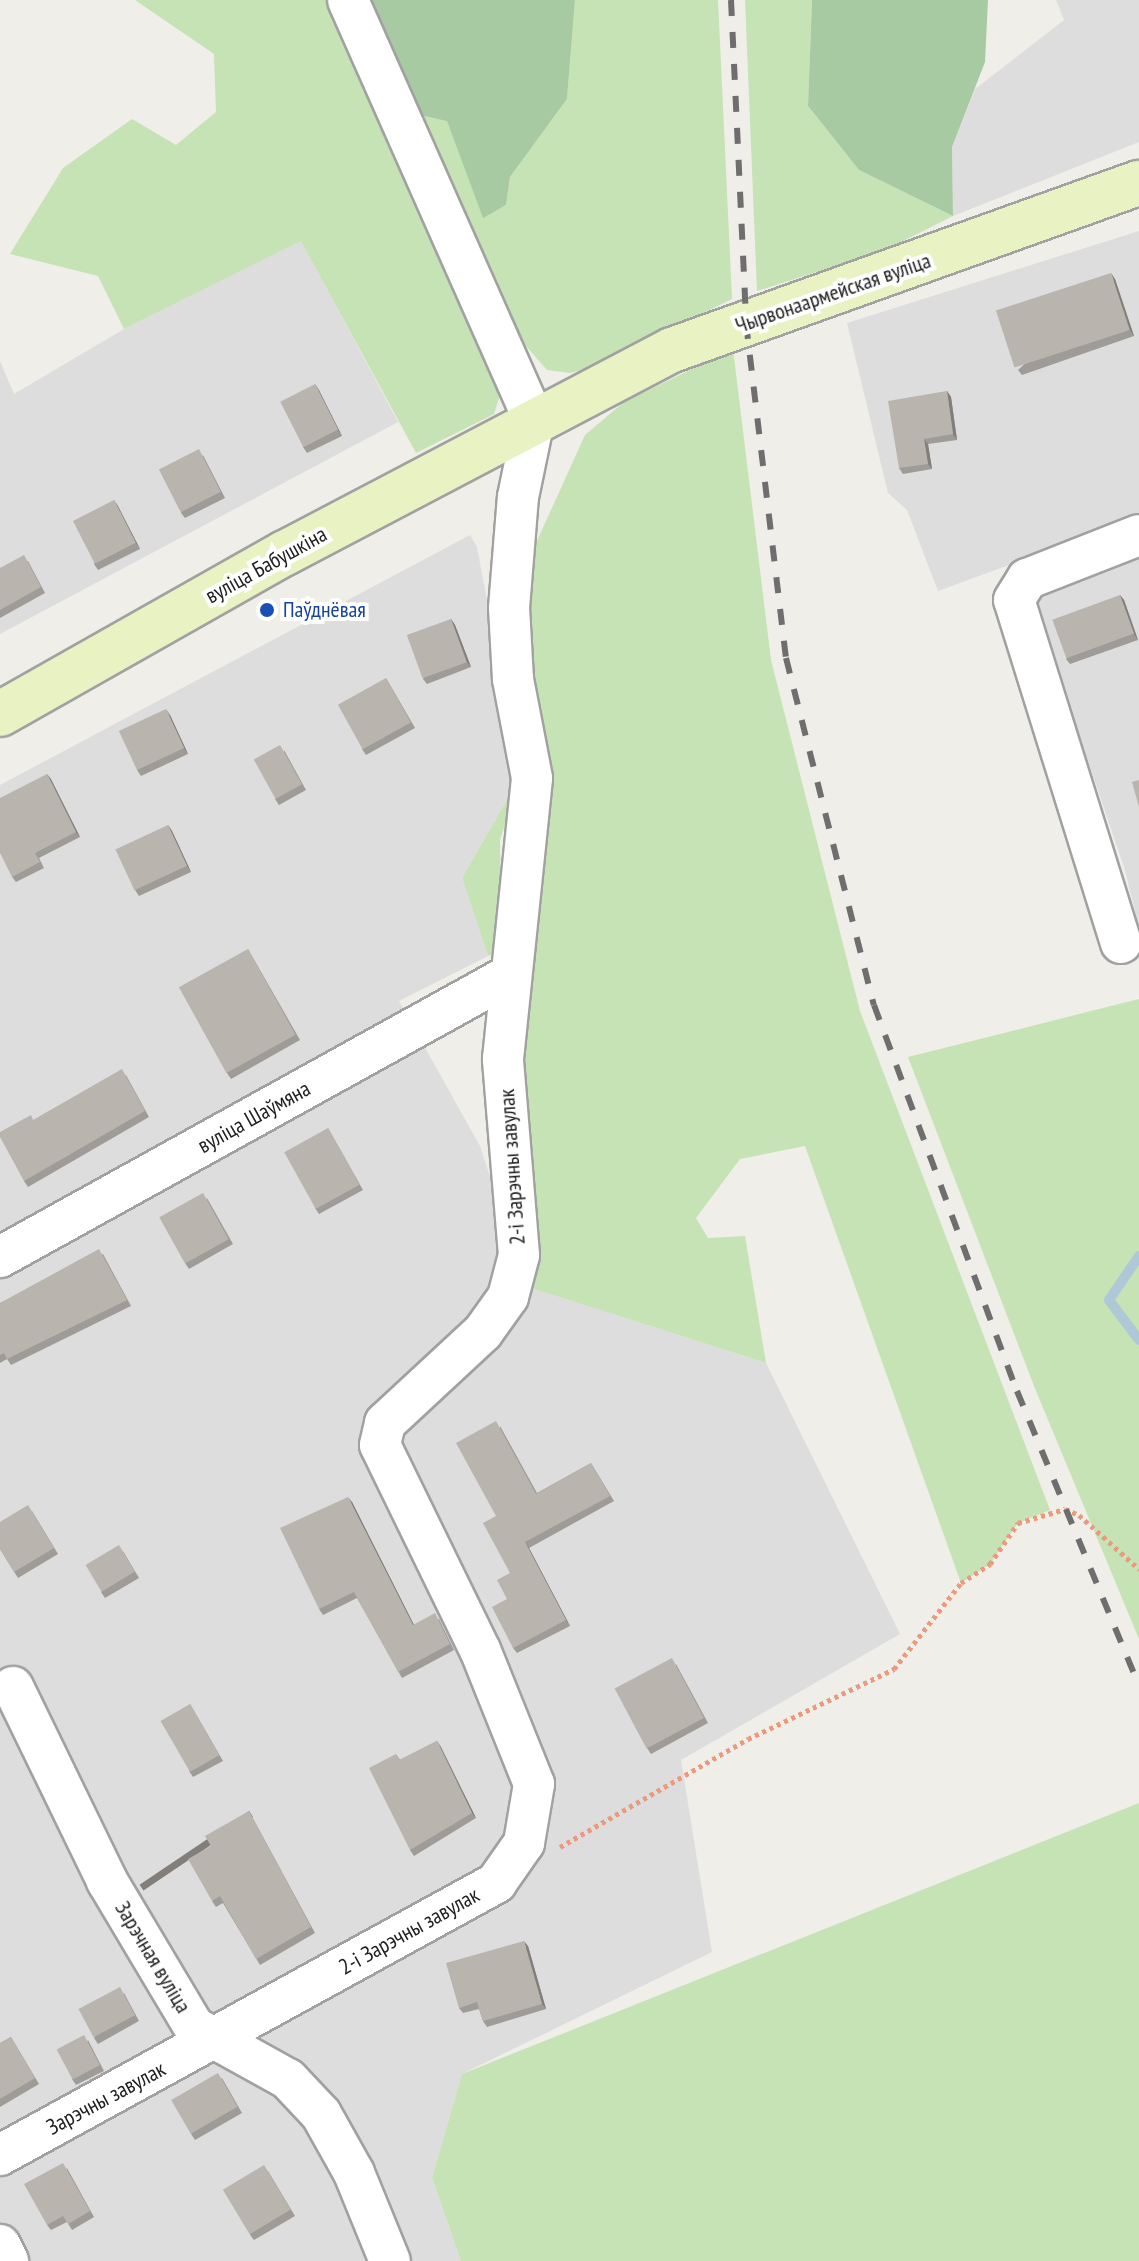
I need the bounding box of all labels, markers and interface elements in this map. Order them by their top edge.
street label: Чырвонаармейская вуліца [732,247,934,339]
street label: вуліца Бабушкіна [201,521,331,609]
place label: Паўднёвая [283,597,366,623]
marker: Паўднёвая [258,601,276,619]
street label: вуліца Шаўмяна [193,1075,315,1159]
street label: 2-і Зарэчны завулак [493,1088,531,1246]
street label: 2-і Зарэчны завулак [334,1882,484,1980]
street label: Зарэчная вуліца [109,1896,197,2018]
street label: Зарэчны завулак [42,2056,170,2140]

